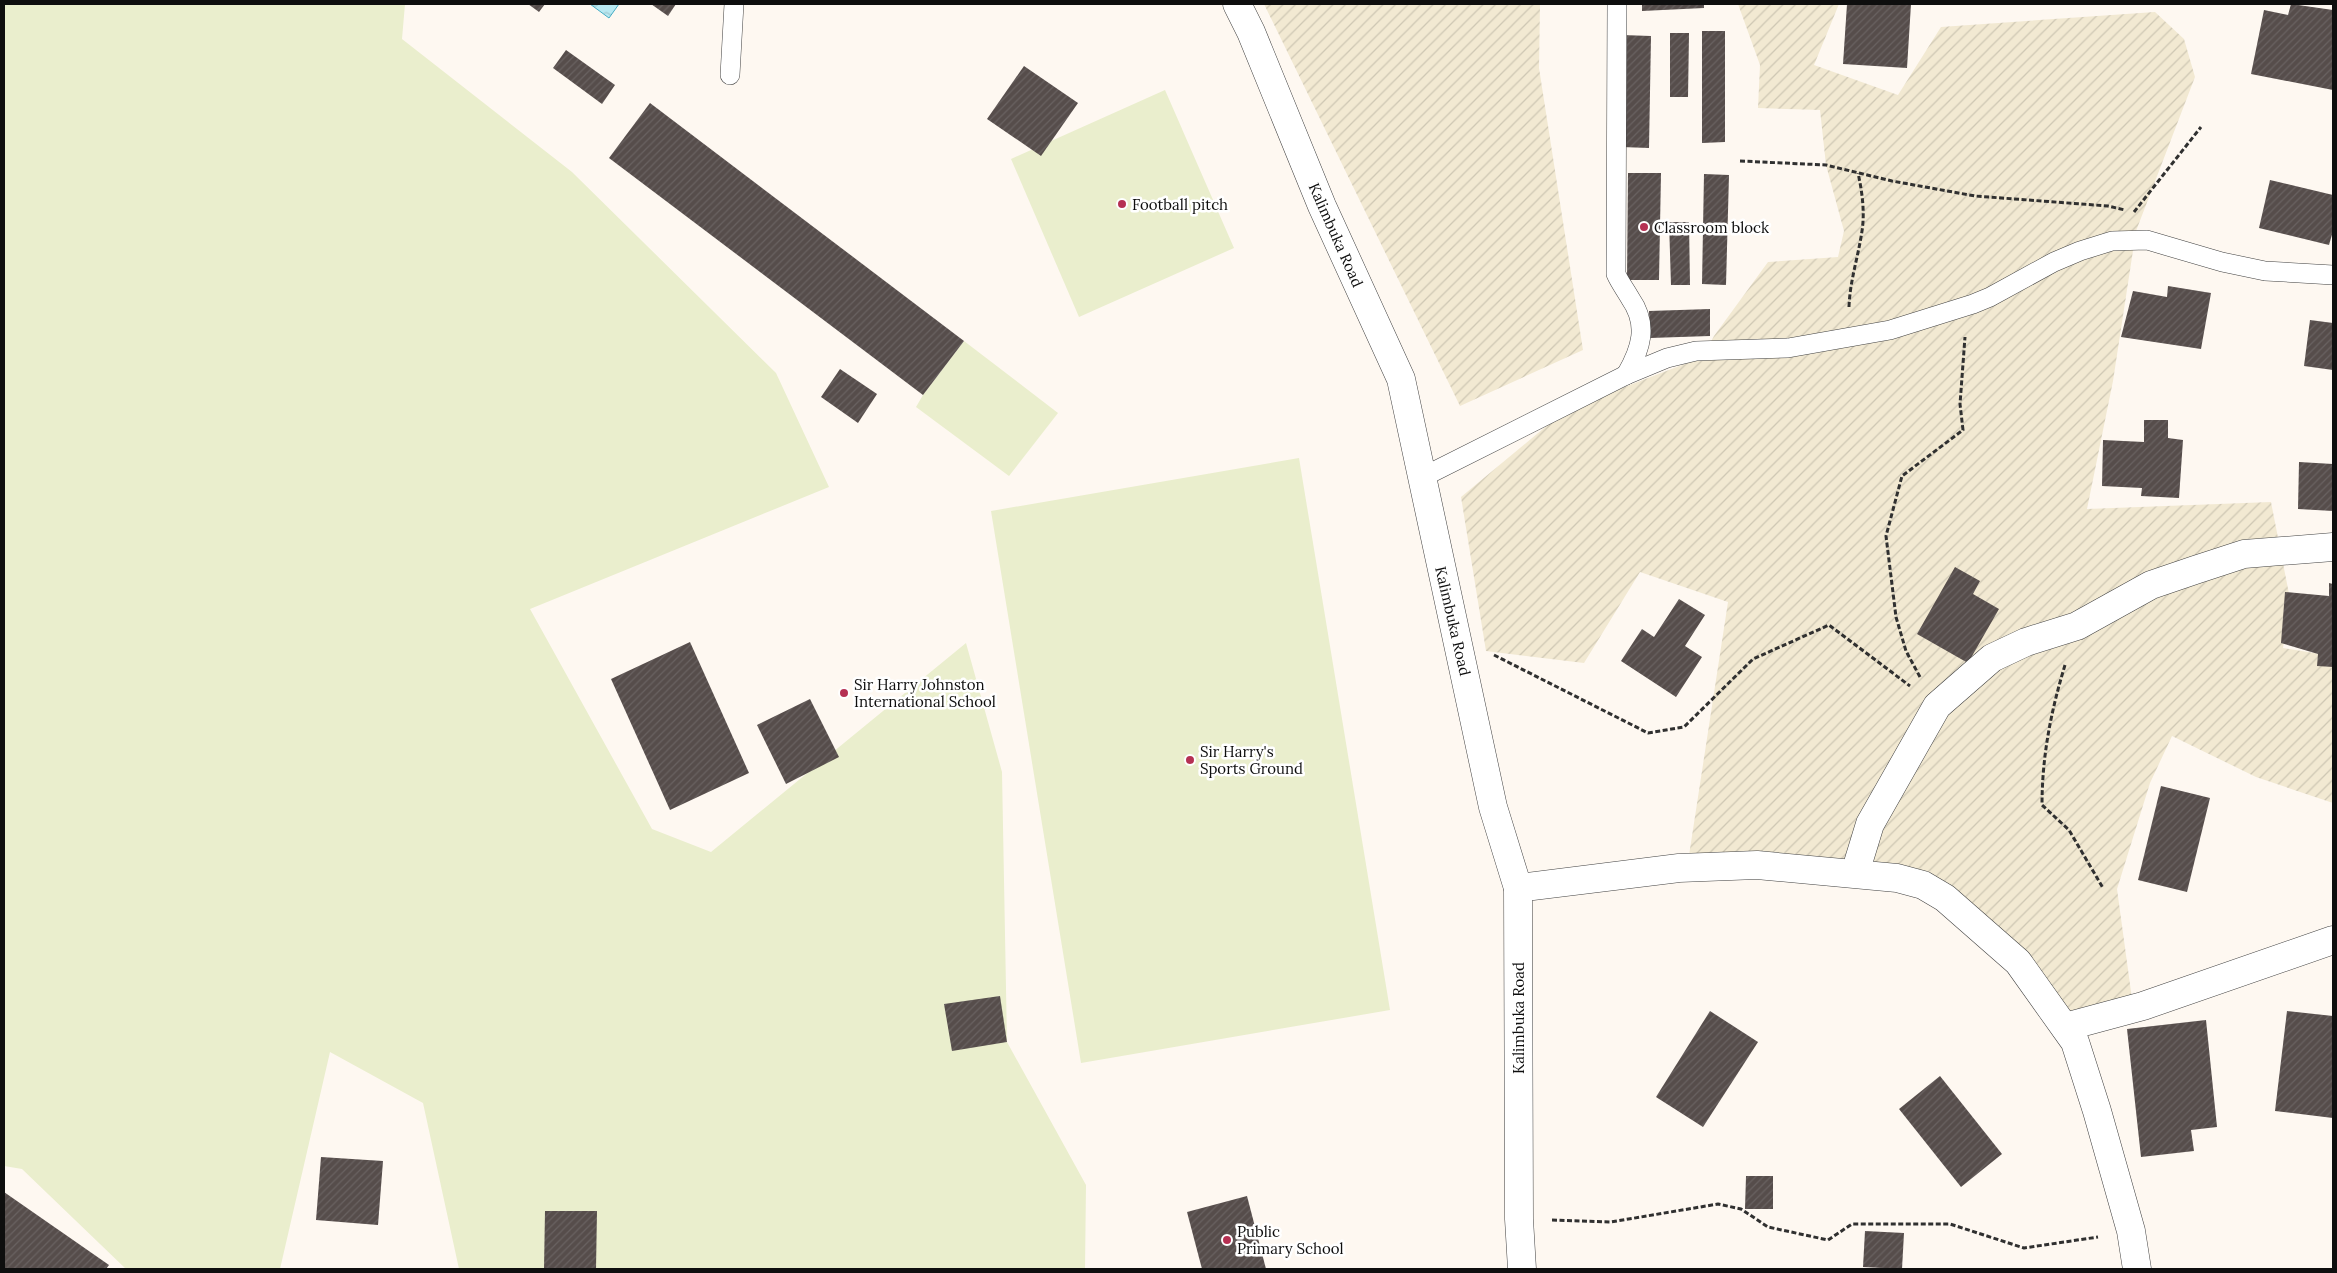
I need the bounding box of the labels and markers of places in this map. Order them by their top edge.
place label: Football pitch [1132,195,1228,214]
marker: Football pitch [1116,198,1128,210]
place label: Classroom block [1654,218,1769,237]
marker: Classroom block [1638,221,1650,233]
place label: Sir Harry Johnston International School [854,675,996,711]
marker: Sir Harry Johnston International School [838,687,850,699]
place label: Sir Harry's Sports Ground [1200,742,1303,778]
marker: Sir Harry's Sports Ground [1184,754,1196,766]
place label: Public Primary School [1237,1222,1344,1258]
marker: Public Primary School [1221,1234,1233,1246]

